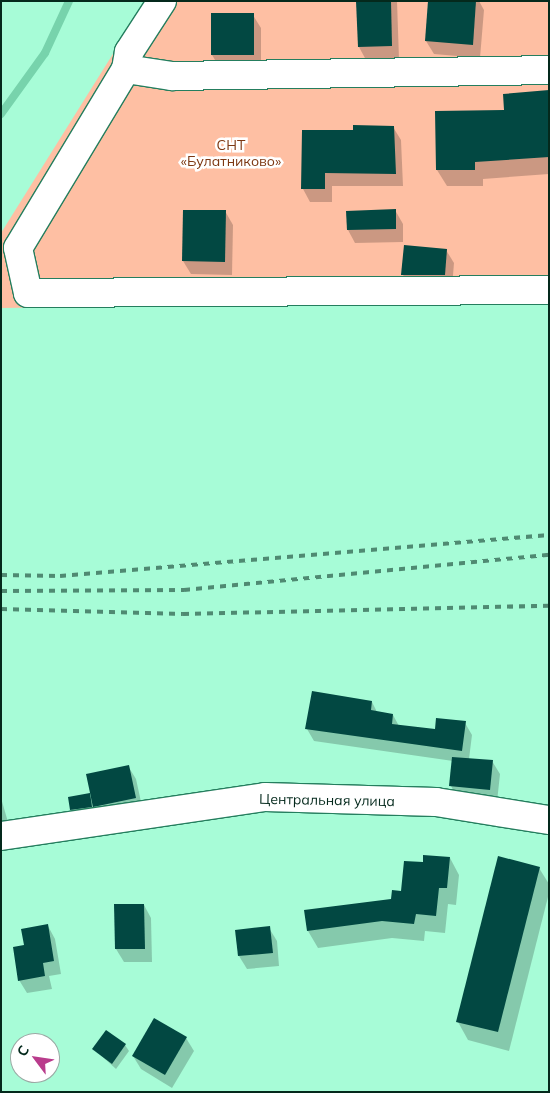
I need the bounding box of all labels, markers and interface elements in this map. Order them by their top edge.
park label: СНТ «Булатниково» [181,137,281,170]
street label: Центральная улица [259,790,395,810]
north arrow [10,1033,60,1083]
text: С [13,1042,33,1060]

